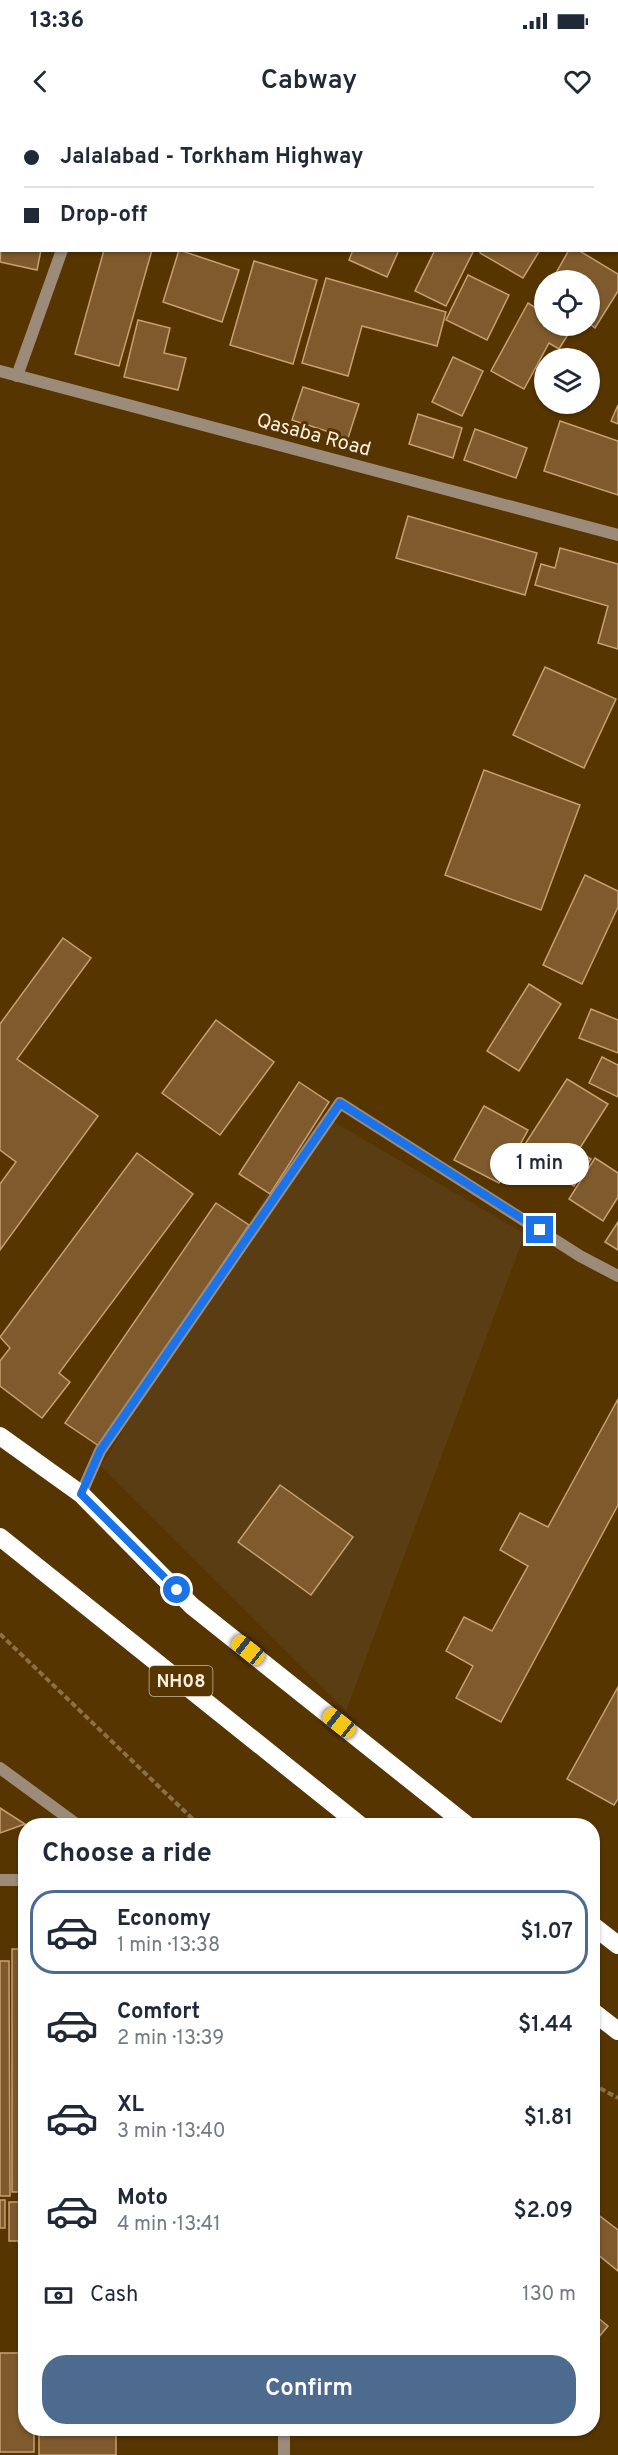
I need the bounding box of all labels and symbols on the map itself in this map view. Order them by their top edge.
street label: Qasaba Road [253,408,374,464]
callout: 1 min [490,1143,590,1185]
route end [526,1216,553,1243]
route start [163,1576,190,1603]
car [228,1632,268,1668]
road number: NH08 [150,1666,213,1696]
car [319,1705,359,1741]

